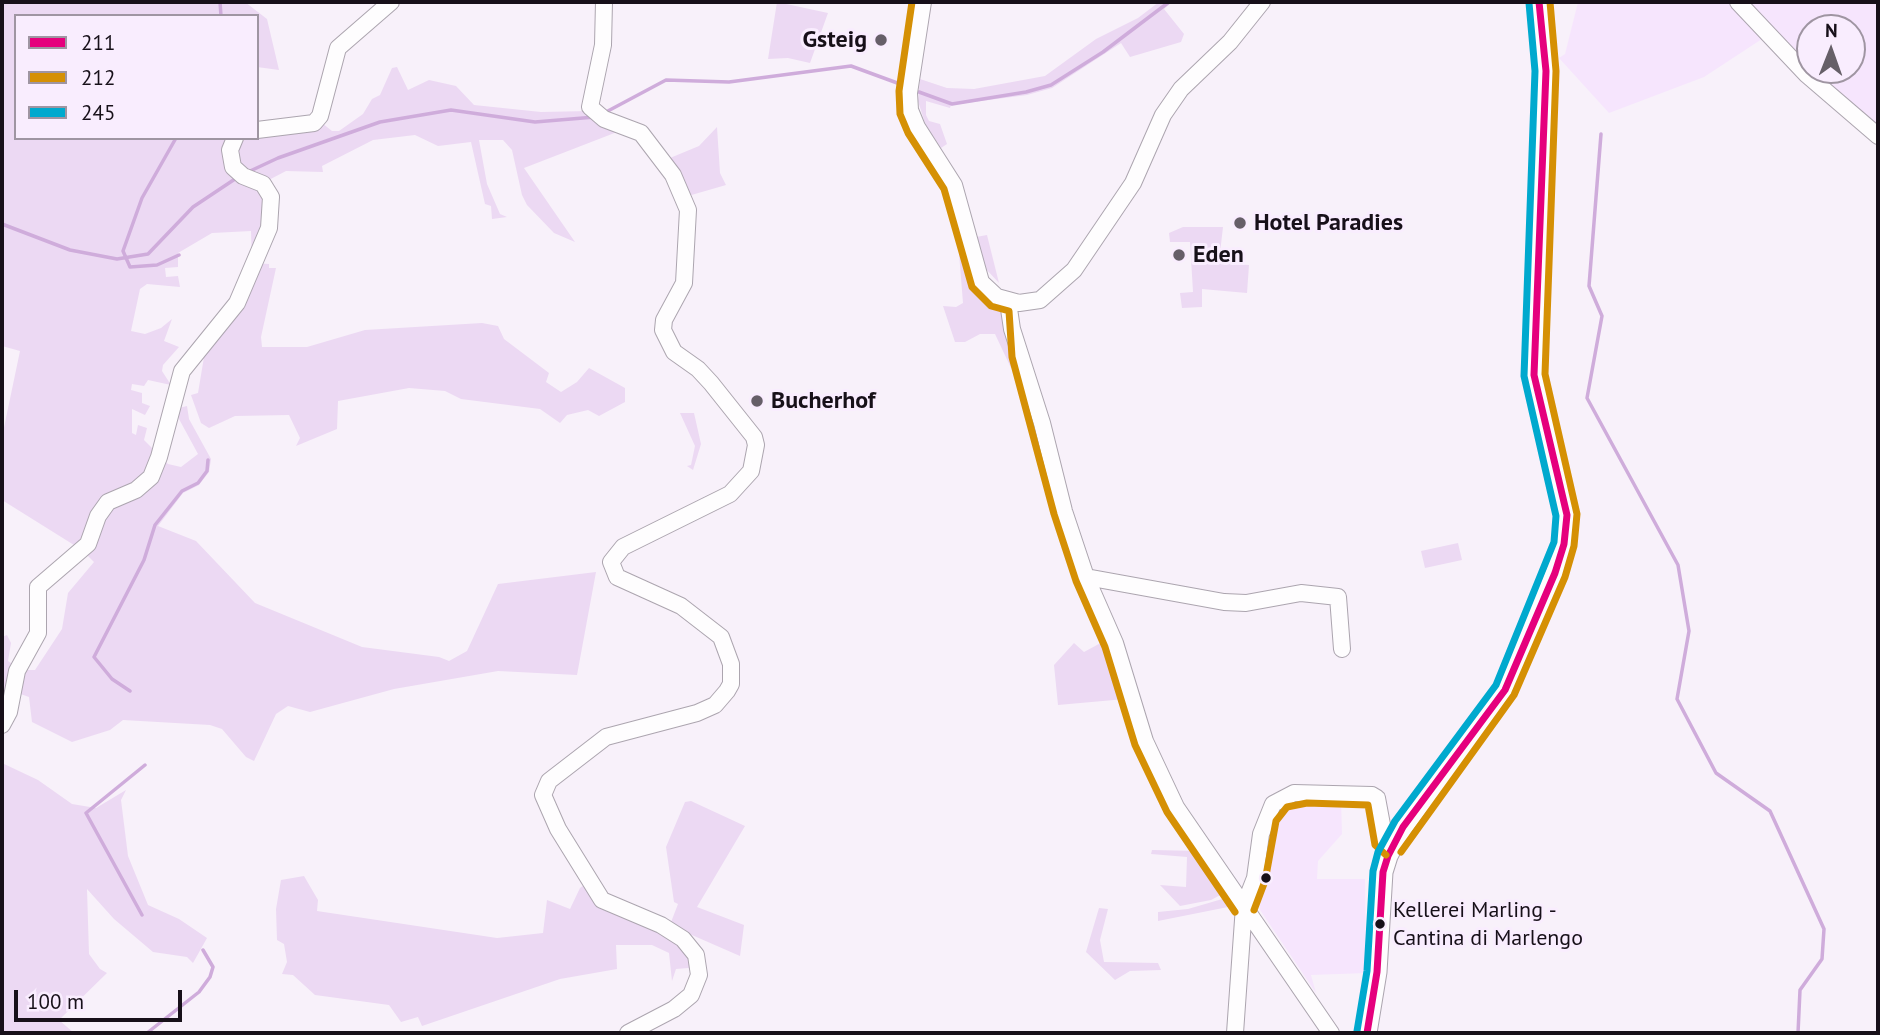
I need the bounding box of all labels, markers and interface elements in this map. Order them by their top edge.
legend [14,14,259,140]
north arrow [1796,14,1866,84]
text: N [1825,18,1838,42]
place label: Gsteig [802,26,867,54]
text: 211 [81,29,115,56]
marker: Gsteig [873,32,889,48]
text: 212 [81,64,115,91]
text: 245 [81,99,115,126]
place label: Hotel Paradies [1254,209,1403,237]
marker: Hotel Paradies [1232,215,1248,231]
place label: Eden [1193,241,1244,269]
marker: Eden [1171,247,1187,263]
place label: Bucherhof [771,387,876,415]
marker: Bucherhof [749,393,765,409]
unlabelled marker [1259,871,1273,885]
place label: Kellerei Marling - Cantina di Marlengo [1393,898,1583,950]
marker: Kellerei Marling - Cantina di Marlengo [1373,917,1387,931]
scale bar [18,976,186,1020]
text: 100 m [27,988,84,1015]

